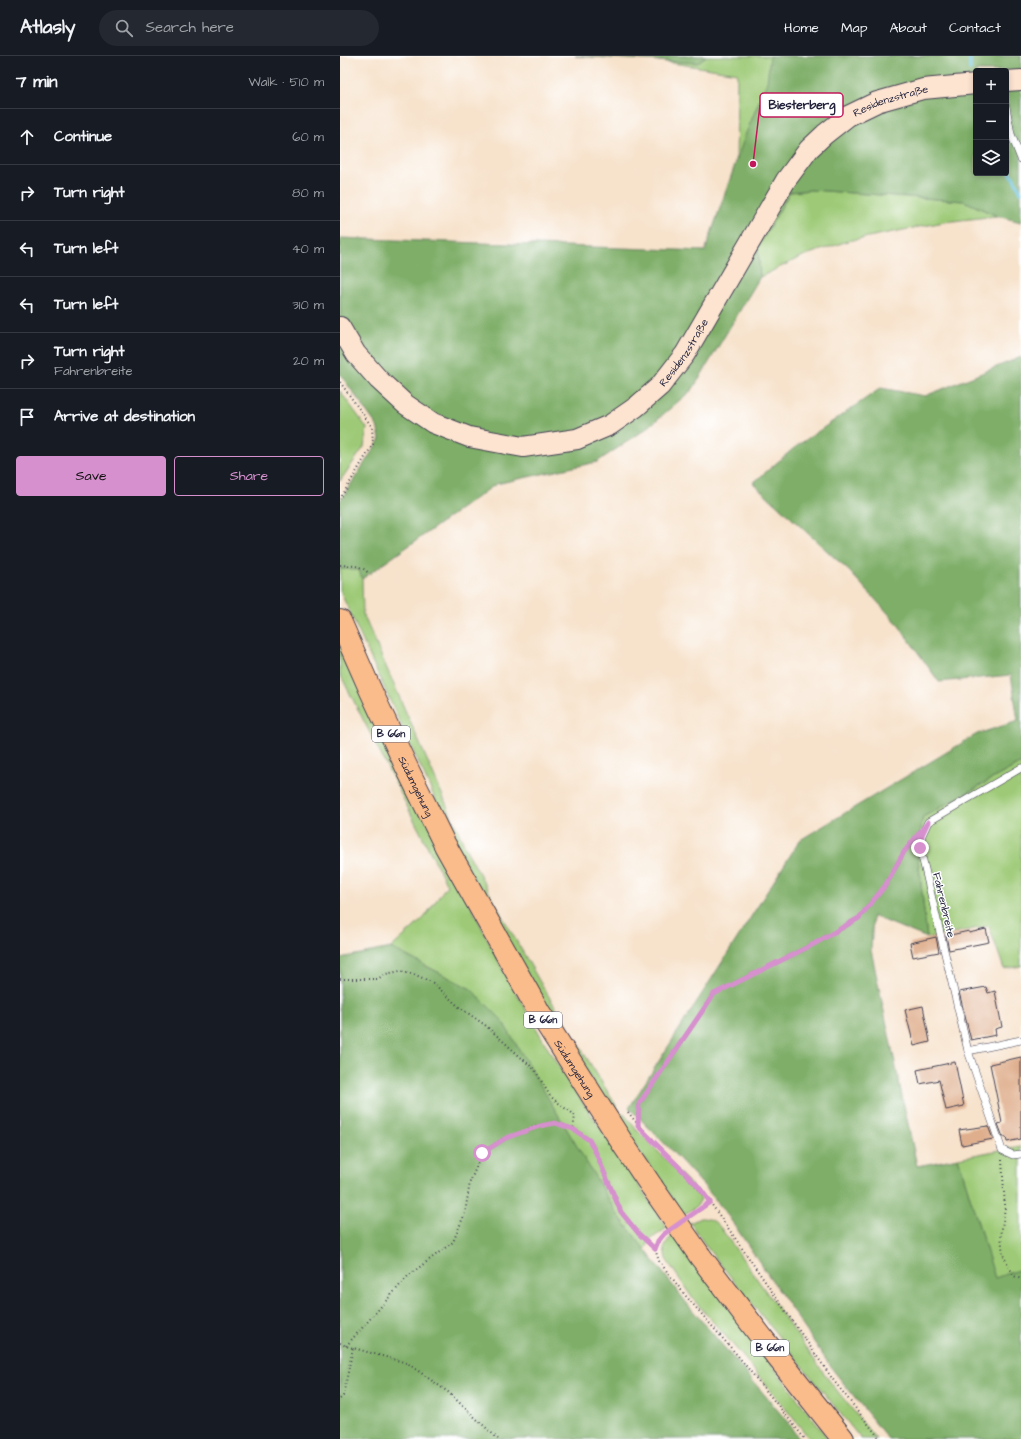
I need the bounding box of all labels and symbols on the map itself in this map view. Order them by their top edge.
street label: Residenzstraße [850,81,929,120]
callout: Biesterberg [760,93,843,117]
text: Biesterberg [769,97,836,116]
street label: Residenzstraße [655,316,712,389]
road number: B 66n [372,726,410,742]
street label: Südumgehung [395,753,438,820]
route end [911,839,929,857]
street label: Fahrenbreite [929,871,959,939]
road number: B 66n [524,1012,562,1028]
street label: Südumgehung [551,1036,599,1101]
route start [473,1144,491,1162]
road number: B 66n [751,1340,789,1356]

